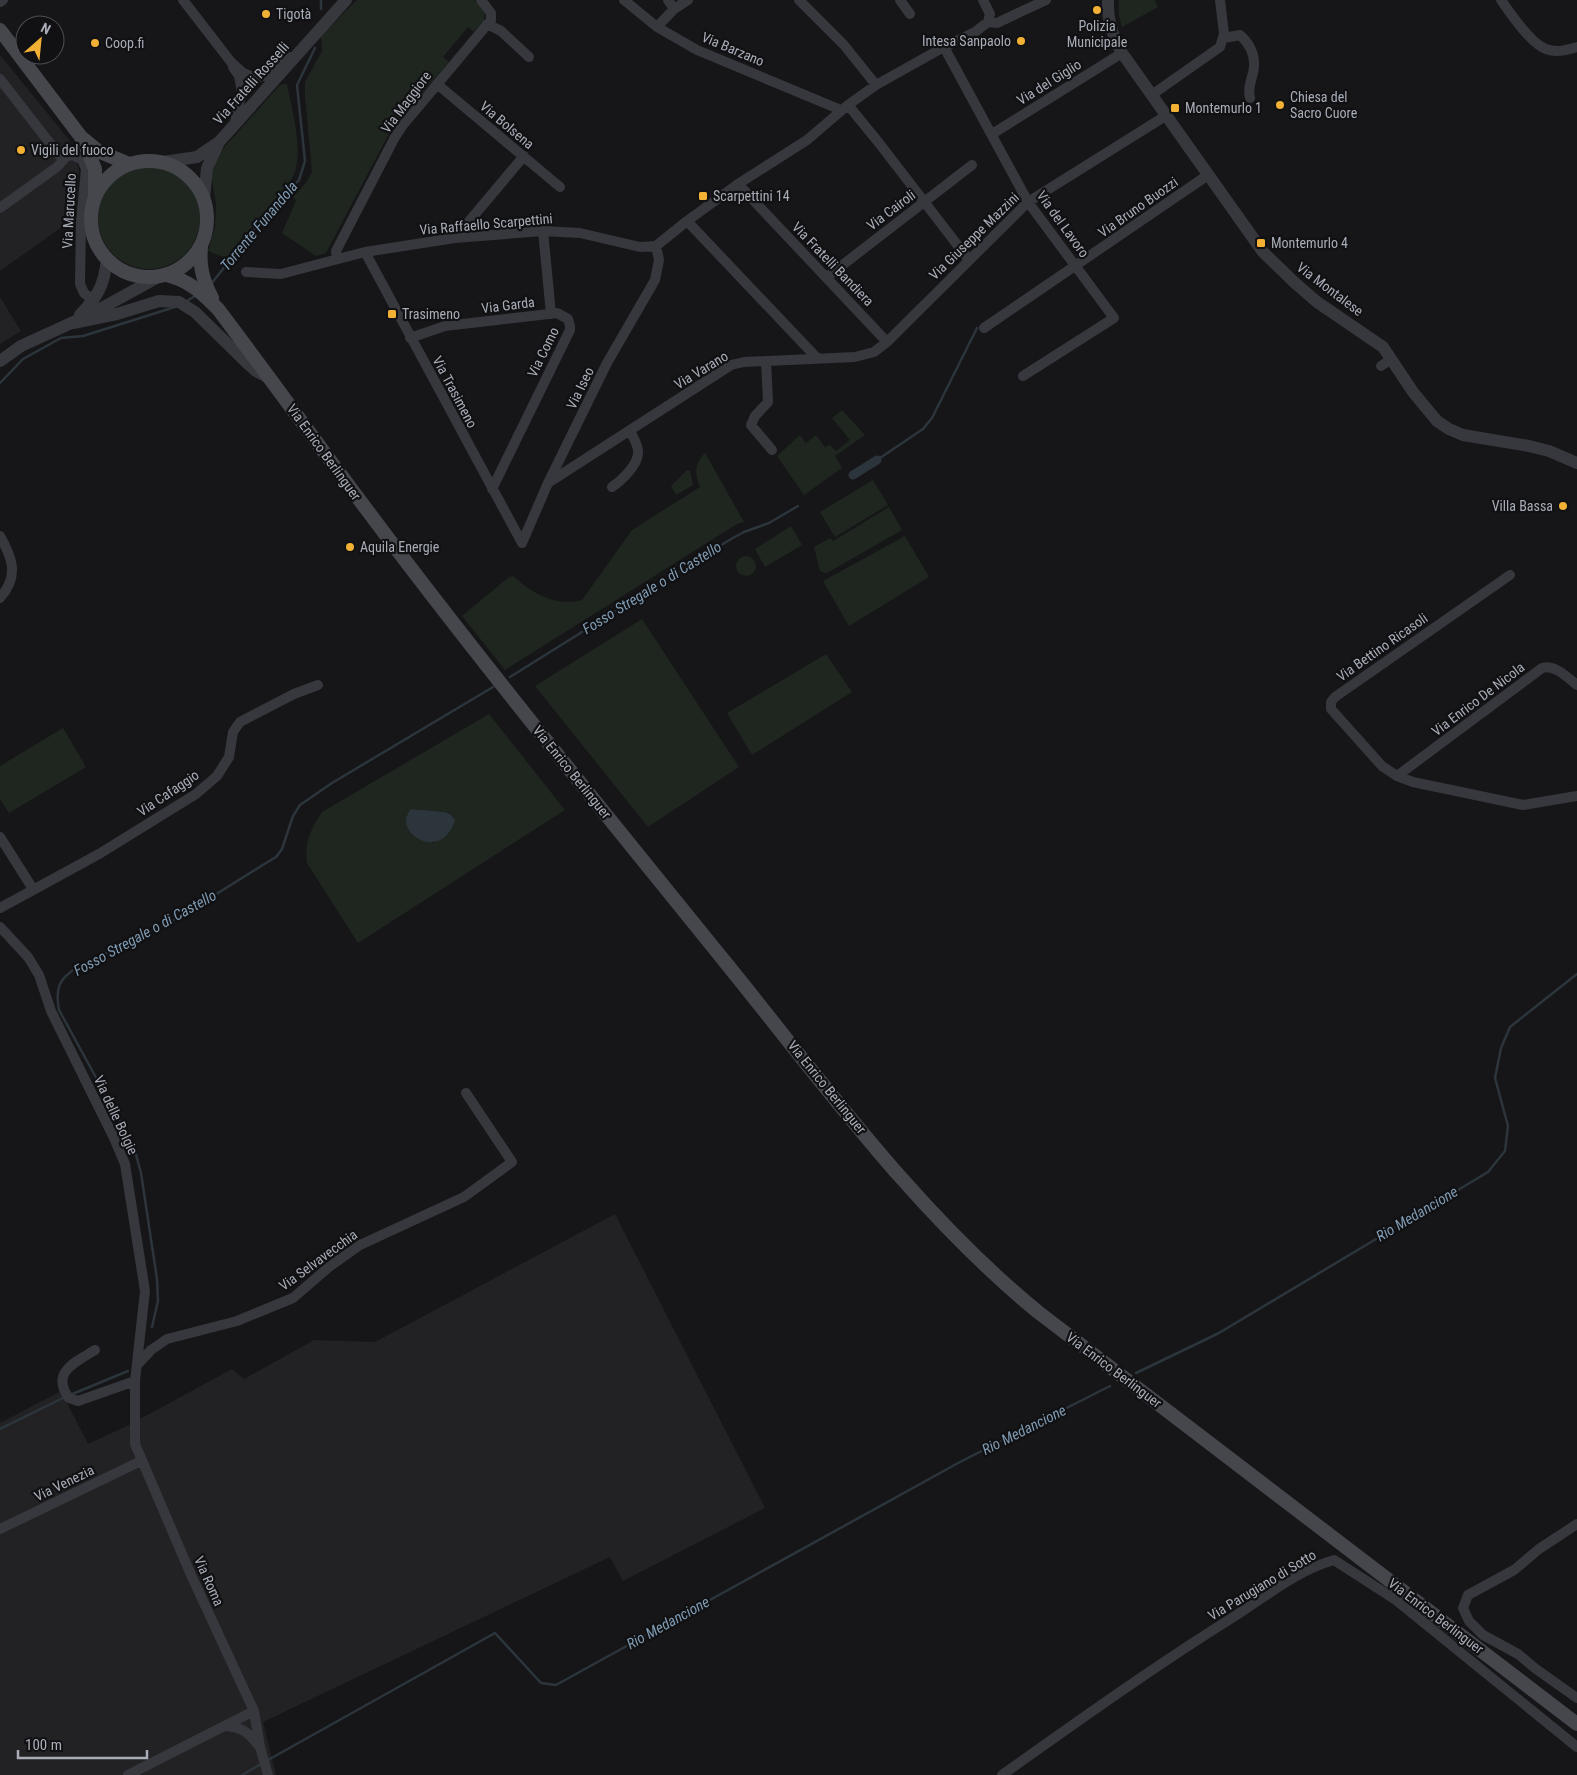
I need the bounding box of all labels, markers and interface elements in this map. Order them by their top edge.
marker: Polizia Municipale [1091,4,1103,16]
place label: Tigotà [276,6,311,22]
marker: Tigotà [260,8,272,20]
north arrow [15,15,65,65]
place label: Polizia Municipale [1067,18,1128,50]
text: N [38,19,53,37]
street label: Via Barzano [699,29,767,69]
place label: Intesa Sanpaolo [922,33,1011,49]
place label: Coop.fi [105,35,144,51]
marker: Intesa Sanpaolo [1015,35,1027,47]
marker: Coop.fi [89,37,101,49]
street label: Via Fratelli Rosselli [210,39,292,127]
street label: Via del Giglio [1014,56,1084,108]
street label: Via Maggiore [378,68,435,136]
place label: Chiesa del Sacro Cuore [1290,89,1358,121]
street label: Via Bolsena [477,98,537,152]
marker: Chiesa del Sacro Cuore [1274,99,1286,111]
place label: Montemurlo 1 [1185,100,1262,116]
marker: Montemurlo 1 [1169,102,1181,114]
place label: Vigili del fuoco [31,142,113,158]
marker: Vigili del fuoco [15,144,27,156]
street label: Via Marucello [59,173,79,249]
street label: Via Bruno Buozzi [1095,174,1181,240]
water label: Torrente Funandola [216,178,302,274]
street label: Via Cairoli [864,187,918,233]
place label: Scarpettini 14 [713,188,790,204]
street label: Via del Lavoro [1034,188,1092,260]
street label: Via Giuseppe Mazzini [926,189,1022,283]
marker: Scarpettini 14 [697,190,709,202]
street label: Via Raffaello Scarpettini [419,210,553,238]
street label: Via Fratelli Bandiera [789,219,877,309]
place label: Montemurlo 4 [1271,235,1348,251]
marker: Montemurlo 4 [1255,237,1267,249]
street label: Via Montalese [1294,259,1367,319]
street label: Via Garda [480,294,536,316]
place label: Trasimeno [402,306,460,322]
marker: Trasimeno [386,308,398,320]
street label: Via Como [524,324,562,380]
street label: Via Varano [671,348,731,392]
street label: Via Trasimeno [429,353,481,431]
street label: Via Iseo [563,365,597,411]
street label: Via Enrico Berlinguer [284,401,364,503]
place label: Villa Bassa [1492,498,1553,514]
marker: Villa Bassa [1557,500,1569,512]
water label: Fosso Stregale o di Castello [579,538,725,638]
place label: Aquila Energie [360,539,440,555]
marker: Aquila Energie [344,541,356,553]
street label: Via Bettino Ricasoli [1333,610,1431,684]
street label: Via Enrico De Nicola [1428,659,1528,739]
street label: Via Enrico Berlinguer [530,722,614,822]
street label: Via Cafaggio [134,767,202,819]
water label: Fosso Stregale o di Castello [70,886,220,980]
street label: Via Enrico Berlinguer [785,1037,869,1137]
street label: Via delle Bolgie [91,1073,141,1157]
water label: Rio Medancione [1373,1182,1461,1245]
street label: Via Selvavecchia [276,1226,360,1294]
street label: Via Enrico Berlinguer [1063,1329,1165,1411]
water label: Rio Medancione [979,1401,1069,1459]
street label: Via Venezia [32,1462,96,1504]
street label: Via Parugiano di Sotto [1205,1546,1319,1624]
street label: Via Roma [191,1554,227,1608]
street label: Via Enrico Berlinguer [1385,1575,1487,1657]
water label: Rio Medancione [623,1593,713,1653]
scale bar [18,1728,146,1760]
text: 100 m [25,1736,62,1754]

